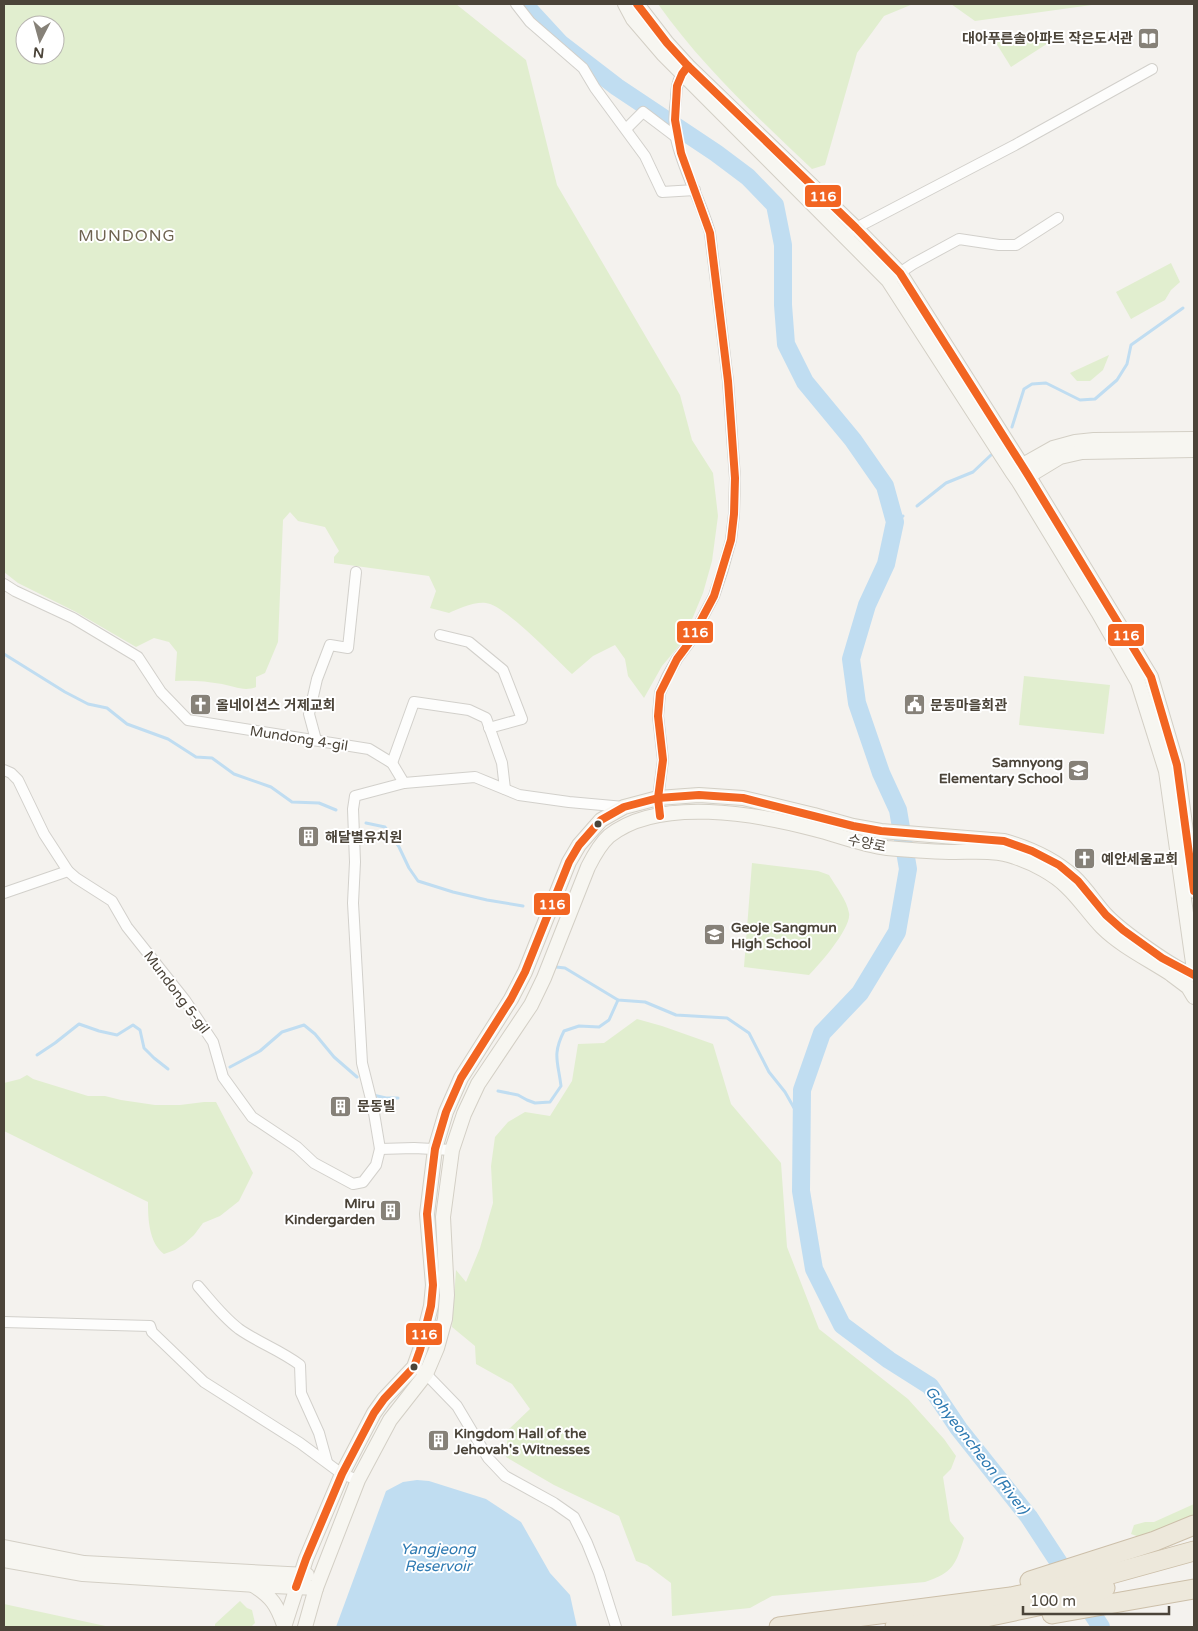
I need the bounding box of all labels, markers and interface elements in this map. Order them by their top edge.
north arrow [15,15,65,65]
library icon: 대아푸른솔아파트 작은도서관 [1137,26,1161,50]
place label: 대아푸른솔아파트 작은도서관 [962,30,1133,47]
text: N [32,43,45,61]
line badge: 116 [804,184,842,208]
text: 116 [810,188,836,205]
district label: MUNDONG [78,226,176,246]
line badge: 116 [676,620,714,644]
line badge: 116 [1107,623,1145,647]
text: 116 [682,624,708,641]
text: 116 [1113,627,1139,644]
church icon: 올네이션스 거제교회 [188,693,212,717]
public building icon: 문동마을회관 [902,693,926,717]
place label: 올네이션스 거제교회 [216,697,336,714]
place label: 문동마을회관 [930,697,1007,714]
street label: Mundong 4-gil [249,722,349,755]
place label: Samnyong Elementary School [939,754,1063,787]
school or university icon: Samnyong Elementary School [1067,758,1091,782]
unlabelled marker [593,819,603,829]
building icon: 해달별유치원 [297,825,321,849]
place label: 해달별유치원 [325,829,402,846]
street label: 수양로 [846,831,888,856]
church icon: 예안세움교회 [1073,847,1097,871]
place label: 예안세움교회 [1101,851,1178,868]
line badge: 116 [533,892,571,916]
text: 116 [539,896,565,913]
place label: Geoje Sangmun High School [731,919,837,952]
school or university icon: Geoje Sangmun High School [703,923,727,947]
street label: Mundong 5-gil [140,948,213,1037]
building icon: 문동빌 [329,1094,353,1118]
place label: 문동빌 [357,1098,396,1115]
place label: Miru Kindergarden [285,1195,375,1228]
building icon: Miru Kindergarden [379,1199,403,1223]
line badge: 116 [405,1322,443,1346]
text: 116 [411,1326,437,1343]
unlabelled marker [409,1362,419,1372]
water label: Gohyeoncheon (River) [921,1382,1033,1519]
place label: Kingdom Hall of the Jehovah's Witnesses [453,1425,590,1458]
building icon: Kingdom Hall of the Jehovah's Witnesses [426,1429,450,1453]
water label: Yangjeong Reservoir [400,1540,477,1575]
scale bar [1023,1584,1169,1616]
text: 100 m [1030,1592,1076,1610]

